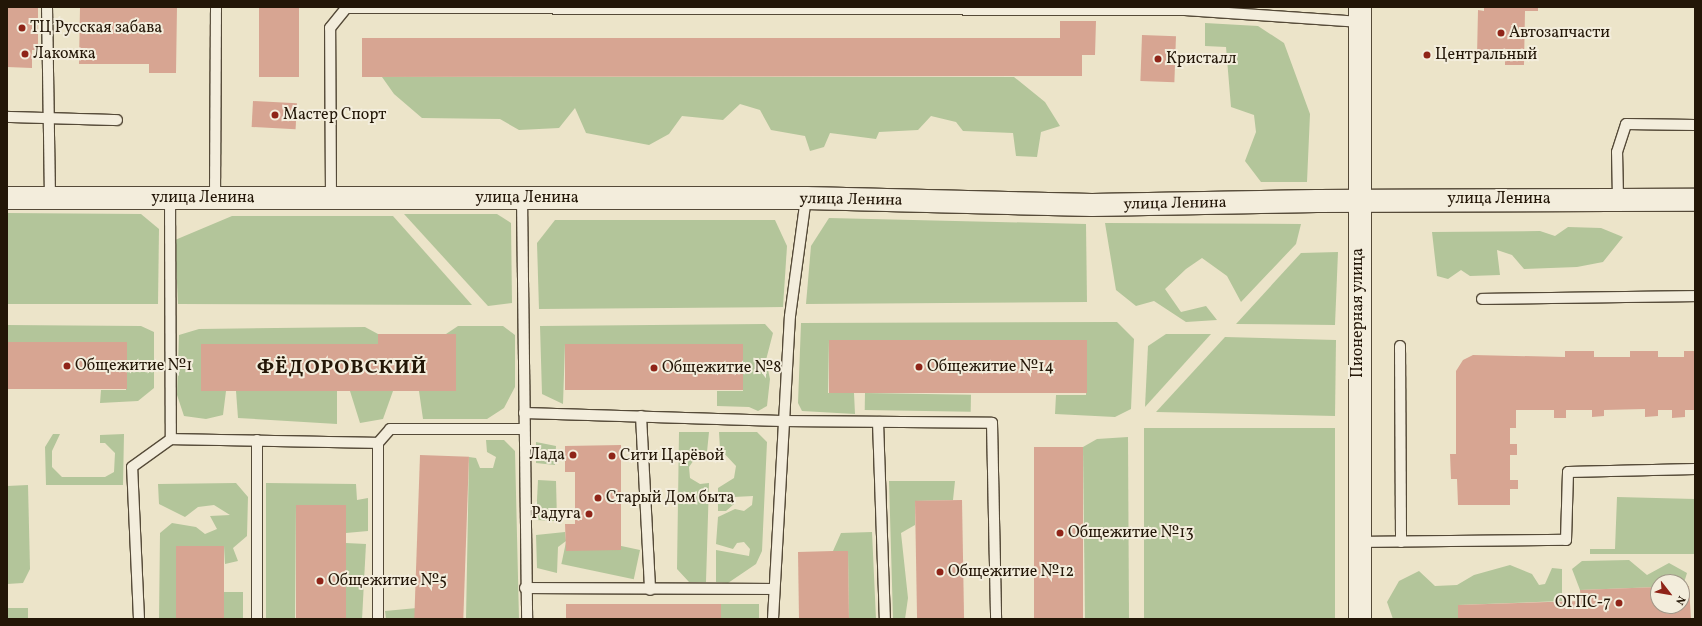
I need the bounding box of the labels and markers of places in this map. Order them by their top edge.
place label: ТЦ Русская забава [30,18,162,38]
marker: ТЦ Русская забава [17,23,27,33]
place label: Автозапчасти [1509,23,1610,43]
marker: Автозапчасти [1496,28,1506,38]
place label: Лакомка [33,44,96,64]
place label: Центральный [1435,45,1537,65]
marker: Лакомка [20,49,30,59]
place label: Кристалл [1166,49,1236,69]
marker: Центральный [1422,50,1432,60]
marker: Кристалл [1153,54,1163,64]
place label: Мастер Спорт [283,105,386,125]
marker: Мастер Спорт [270,110,280,120]
place label: Общежитие №1 [75,356,192,376]
place label: Общежитие №14 [927,357,1054,377]
place label: Общежитие №8 [662,358,781,378]
marker: Общежитие №1 [62,361,72,371]
marker: Общежитие №14 [914,362,924,372]
marker: Общежитие №8 [649,363,659,373]
place label: Лада [529,445,565,465]
place label: Сити Царёвой [620,446,724,466]
marker: Лада [568,450,578,460]
marker: Сити Царёвой [607,451,617,461]
place label: Старый Дом быта [606,488,734,508]
marker: Старый Дом быта [593,493,603,503]
place label: Радуга [531,504,581,524]
marker: Радуга [584,509,594,519]
place label: Общежитие №13 [1068,523,1194,543]
marker: Общежитие №13 [1055,528,1065,538]
place label: Общежитие №12 [948,562,1074,582]
marker: Общежитие №12 [935,567,945,577]
place label: Общежитие №5 [328,571,447,591]
marker: Общежитие №5 [315,576,325,586]
place label: ОГПС-7 [1555,593,1611,613]
marker: ОГПС-7 [1614,598,1624,608]

